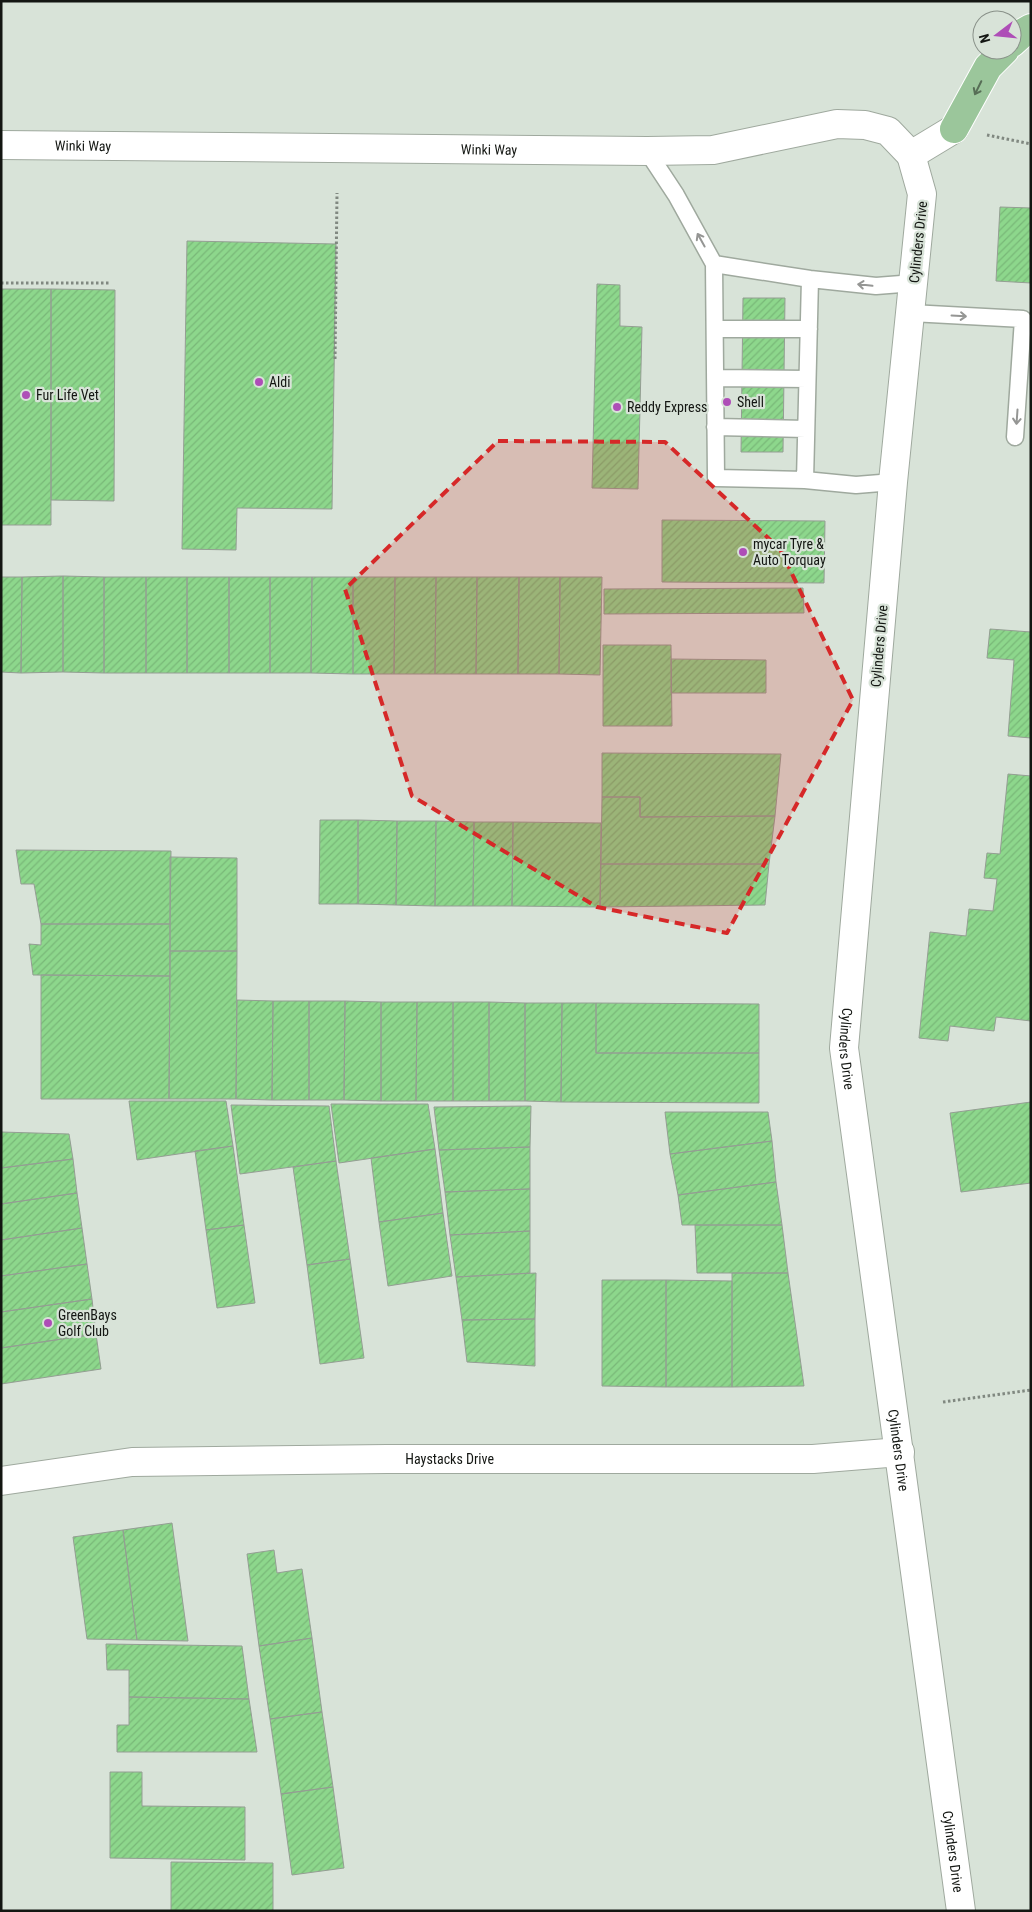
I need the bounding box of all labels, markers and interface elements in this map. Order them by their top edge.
north arrow [972,10,1022,60]
text: N [976,32,993,45]
one-way arrow [972,80,982,95]
street label: Winki Way [55,138,111,154]
street label: Winki Way [461,141,517,158]
street label: Cylinders Drive [906,200,930,284]
one-way arrow [696,233,705,248]
one-way arrow [857,280,873,290]
one-way arrow [951,311,967,320]
place label: Aldi [269,374,290,390]
marker: Aldi [253,376,265,388]
place label: Fur Life Vet [36,387,99,403]
marker: Fur Life Vet [20,389,32,401]
place label: Shell [737,394,764,410]
marker: Shell [721,396,733,408]
place label: Reddy Express [627,399,707,415]
marker: Reddy Express [611,401,623,413]
one-way arrow [1012,409,1021,425]
place label: mycar Tyre & Auto Torquay [753,536,826,568]
marker: mycar Tyre & Auto Torquay [737,546,749,558]
street label: Cylinders Drive [867,604,891,688]
street label: Cylinders Drive [836,1007,858,1091]
place label: GreenBays Golf Club [58,1307,117,1339]
marker: GreenBays Golf Club [42,1317,54,1329]
street label: Cylinders Drive [885,1408,912,1493]
street label: Haystacks Drive [405,1451,494,1467]
street label: Cylinders Drive [939,1810,966,1894]

